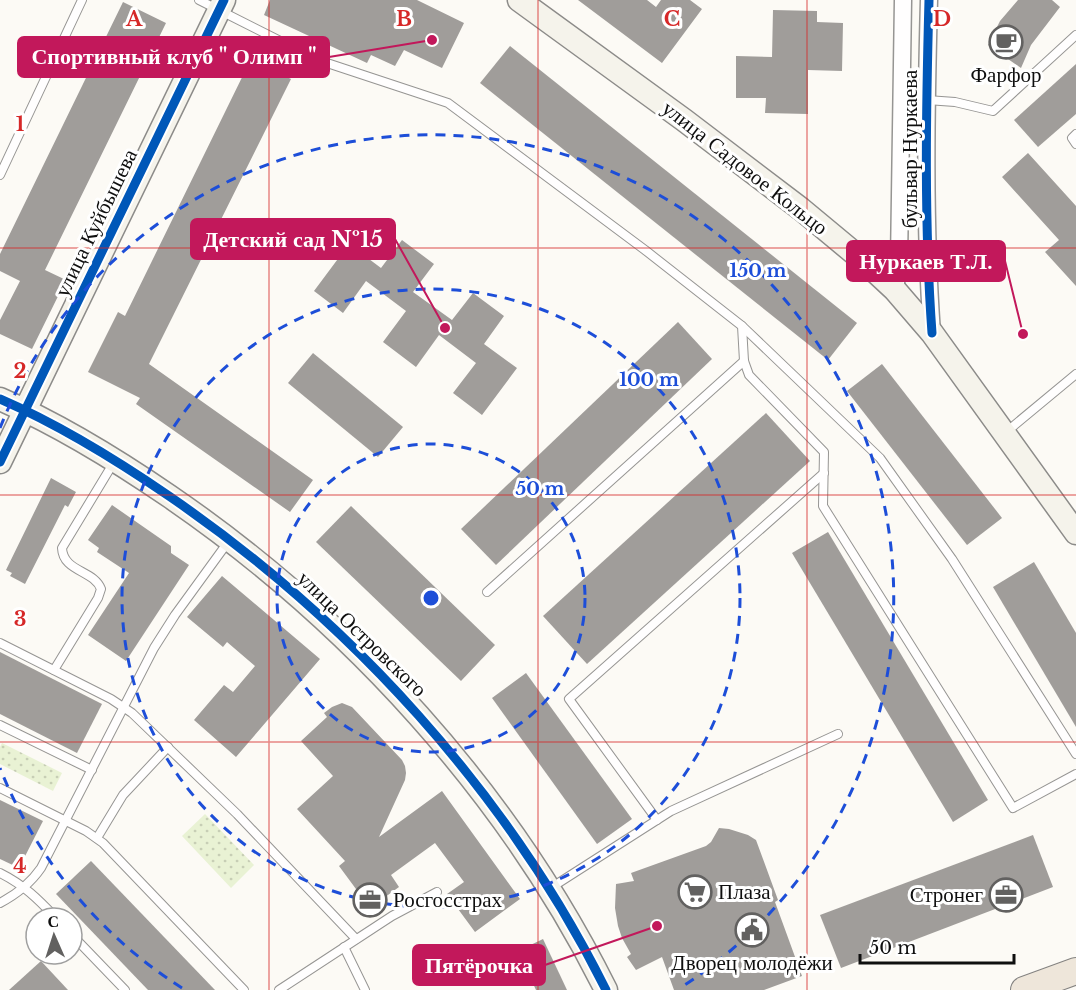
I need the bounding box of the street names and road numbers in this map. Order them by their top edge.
street label: бульвар Нуркаева [897,69,923,228]
street label: улица Садовое Кольцо [657,95,833,241]
street label: улица Куйбышева [49,144,143,301]
street label: улица Островского [292,566,432,702]

